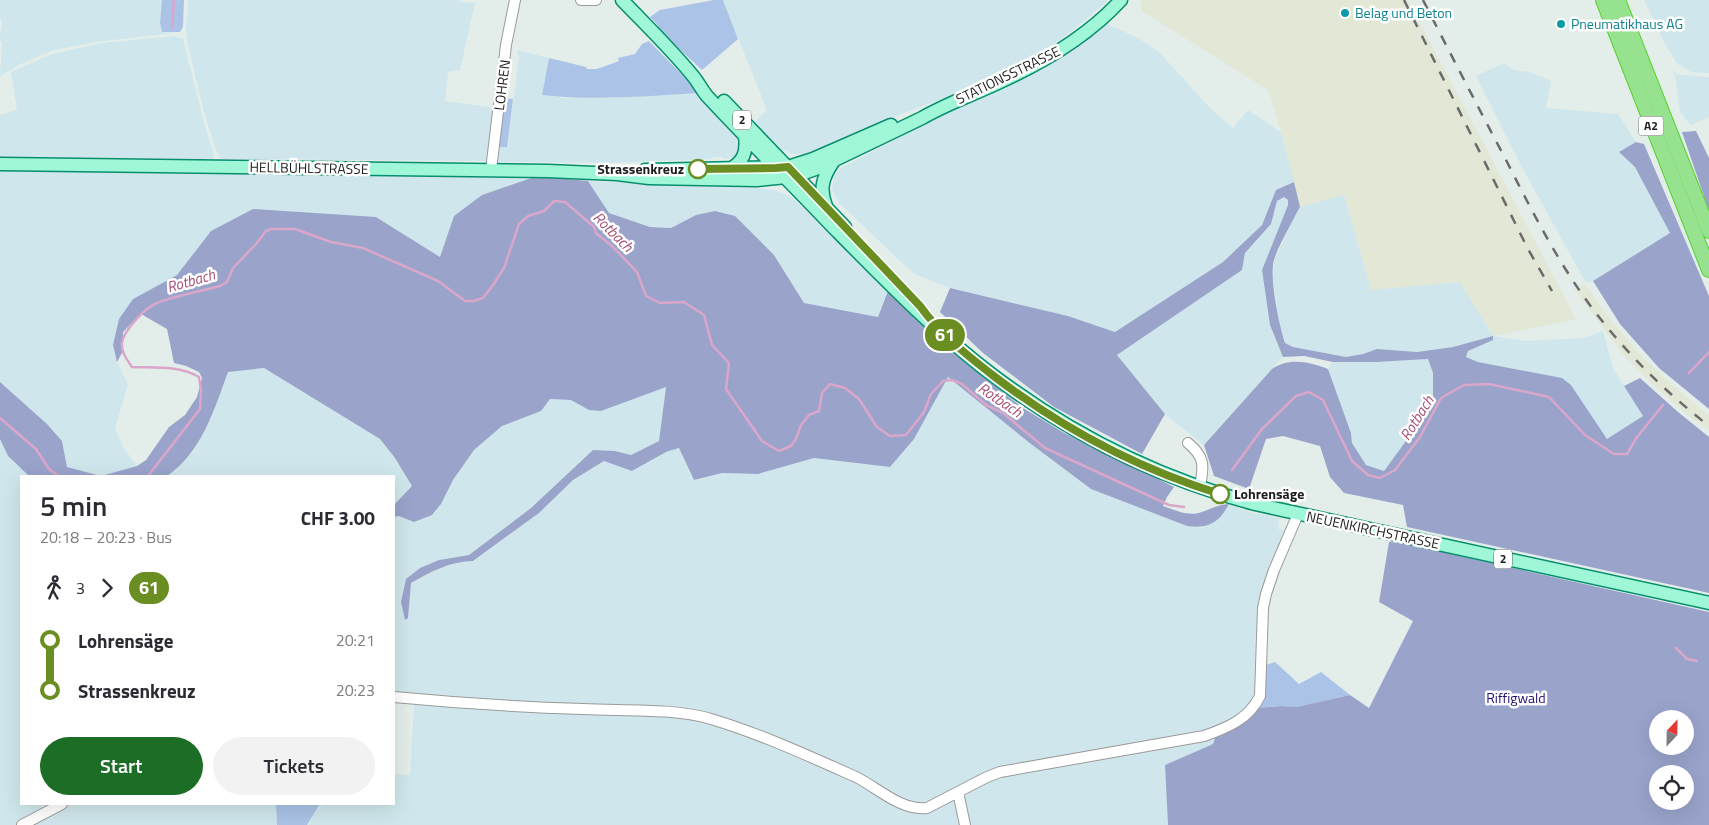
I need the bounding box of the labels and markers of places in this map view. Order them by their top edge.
place label: Belag und Beton [1355,2,1452,23]
marker: Belag und Beton [1339,7,1351,19]
place label: Pneumatikhaus AG [1571,13,1683,34]
marker: Pneumatikhaus AG [1555,18,1567,30]
place label: Strassenkreuz [597,158,684,179]
marker: Strassenkreuz [688,159,708,179]
place label: Lohrensäge [1234,483,1304,504]
marker: Lohrensäge [1210,484,1230,504]

